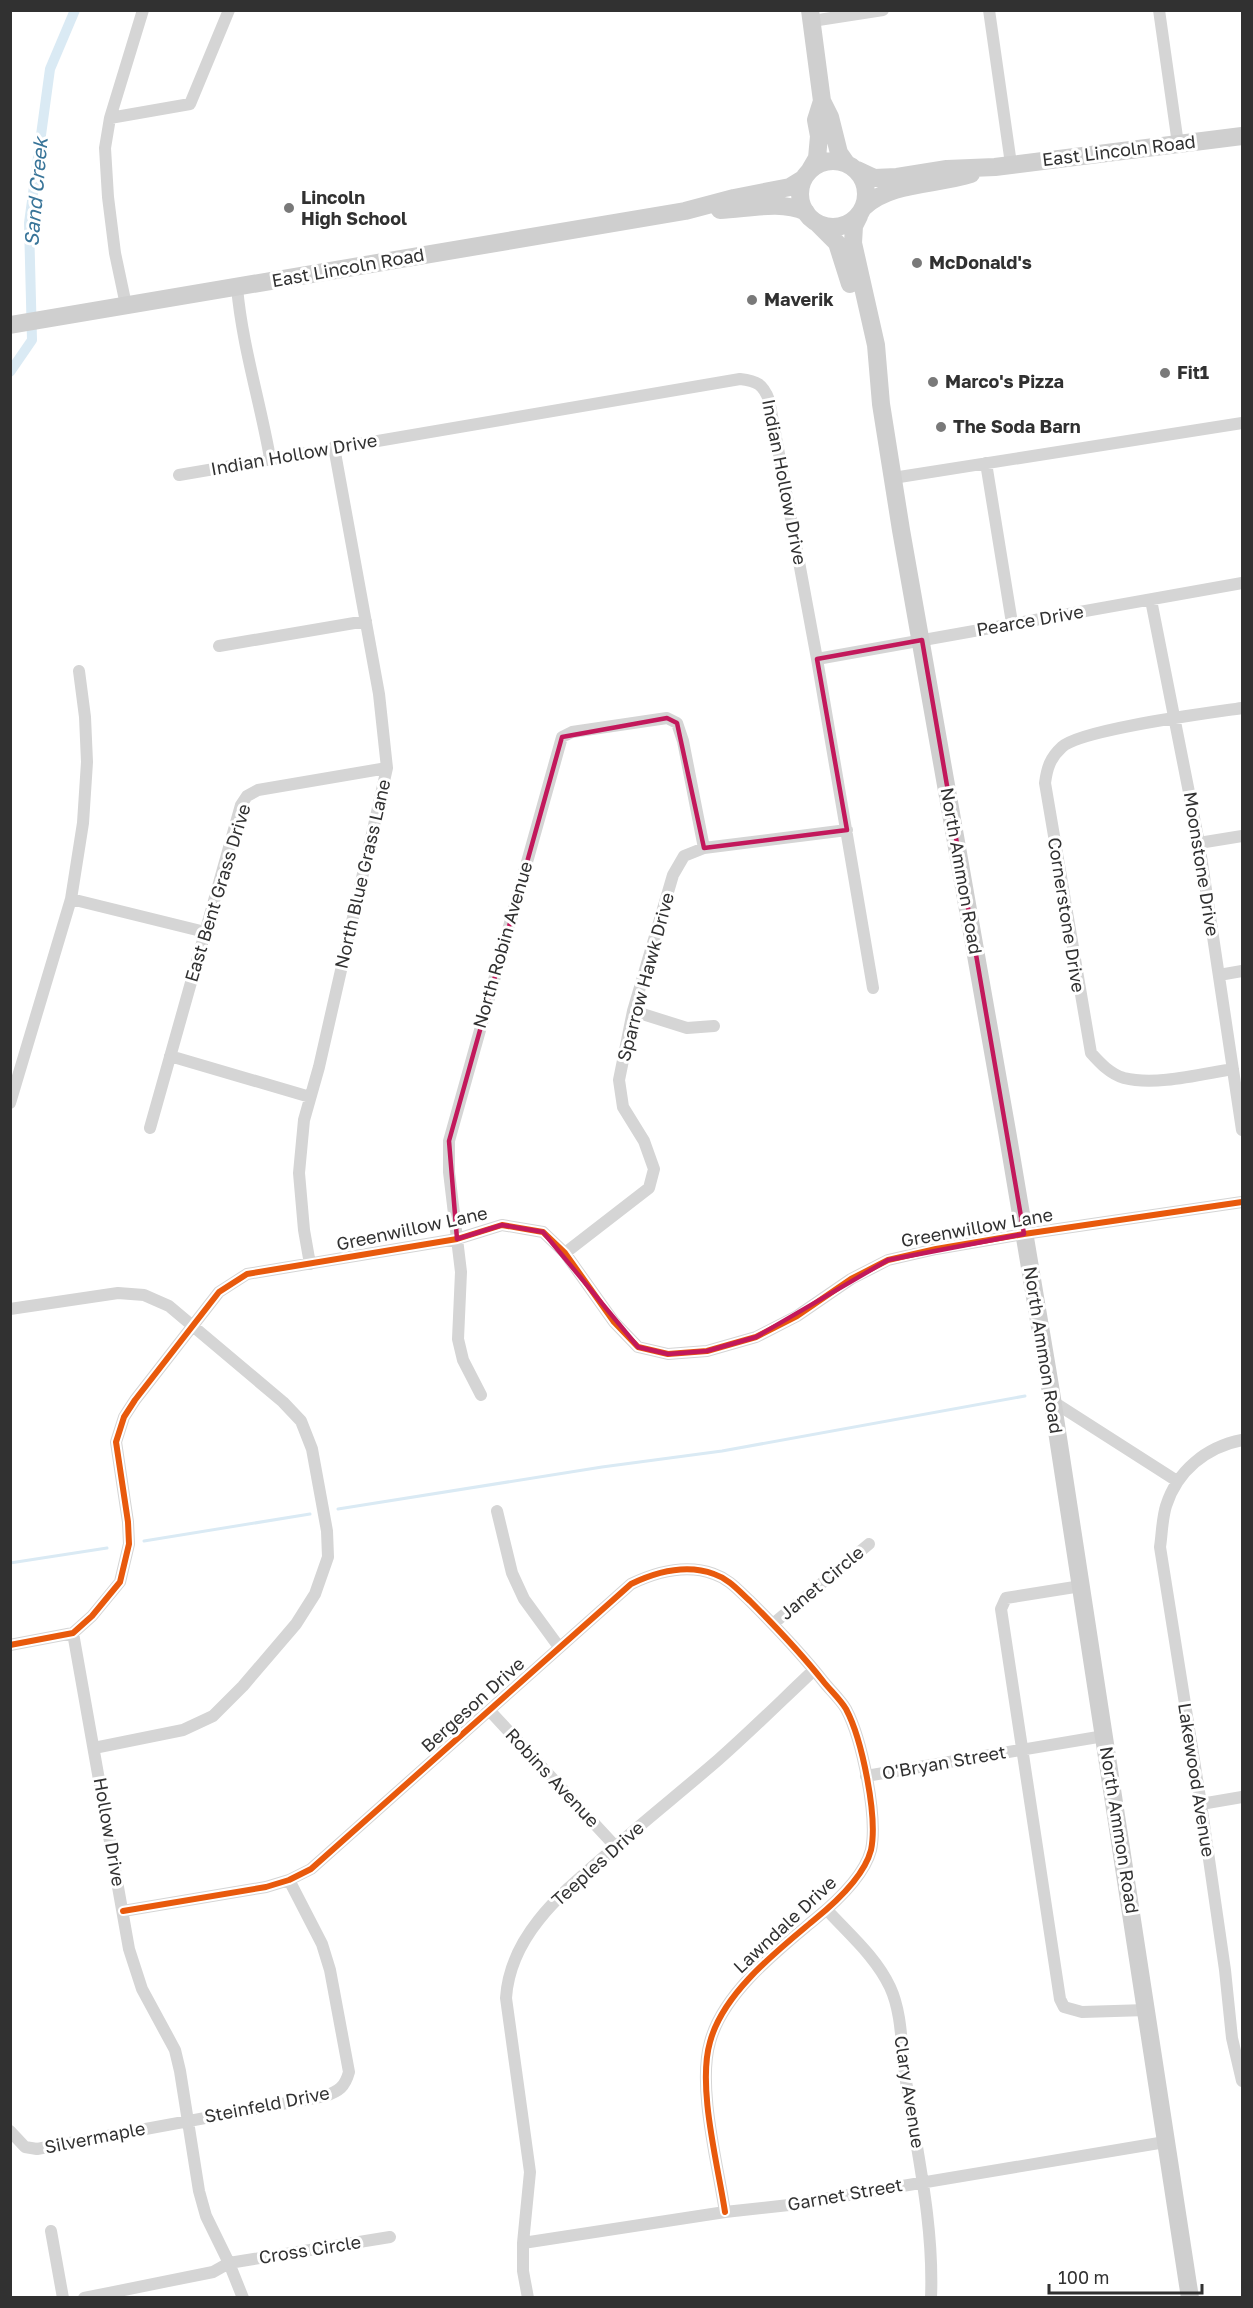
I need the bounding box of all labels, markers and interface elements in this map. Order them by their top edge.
street label: East Lincoln Road [1041,130,1197,170]
water label: Sand Creek [18,134,52,247]
place label: Lincoln High School [301,186,407,229]
marker: Lincoln High School [282,201,296,215]
street label: East Lincoln Road [270,243,426,291]
place label: McDonald's [929,251,1032,273]
marker: McDonald's [910,256,924,270]
place label: Maverik [764,288,834,310]
marker: Maverik [745,293,759,307]
place label: Fit1 [1177,361,1209,383]
marker: Fit1 [1158,366,1172,380]
place label: Marco's Pizza [945,370,1064,392]
marker: Marco's Pizza [926,375,940,389]
street label: Indian Hollow Drive [758,397,812,567]
place label: The Soda Barn [953,415,1081,437]
marker: The Soda Barn [934,420,948,434]
street label: Indian Hollow Drive [209,429,379,479]
street label: Pearce Drive [975,600,1085,640]
street label: North Blue Grass Lane [330,777,395,971]
street label: North Ammon Road [936,786,987,956]
street label: Moonstone Drive [1180,790,1224,938]
street label: East Bent Grass Drive [179,801,255,984]
street label: Cornerstone Drive [1044,836,1090,994]
street label: North Robin Avenue [468,859,536,1031]
street label: Sparrow Hawk Drive [612,890,678,1064]
street label: Greenwillow Lane [334,1201,489,1255]
street label: Greenwillow Lane [899,1203,1055,1251]
street label: North Ammon Road [1020,1265,1068,1435]
street label: Janet Circle [775,1541,868,1624]
street label: Bergeson Drive [416,1652,529,1756]
street label: Lakewood Avenue [1174,1701,1220,1859]
street label: Robins Avenue [501,1723,604,1831]
street label: O'Bryan Street [880,1740,1008,1784]
street label: North Ammon Road [1096,1745,1144,1915]
street label: Hollow Drive [90,1776,130,1888]
street label: Teeples Drive [547,1816,648,1910]
street label: Lawndale Drive [728,1871,840,1977]
street label: Clary Avenue [890,2034,930,2150]
street label: Steinfeld Drive [202,2081,331,2127]
street label: Silvermaple [43,2116,147,2158]
street label: Garnet Street [786,2173,904,2215]
street label: Cross Circle [257,2230,363,2268]
scale bar [1049,2257,1202,2295]
text: 100 m [1058,2266,1109,2288]

